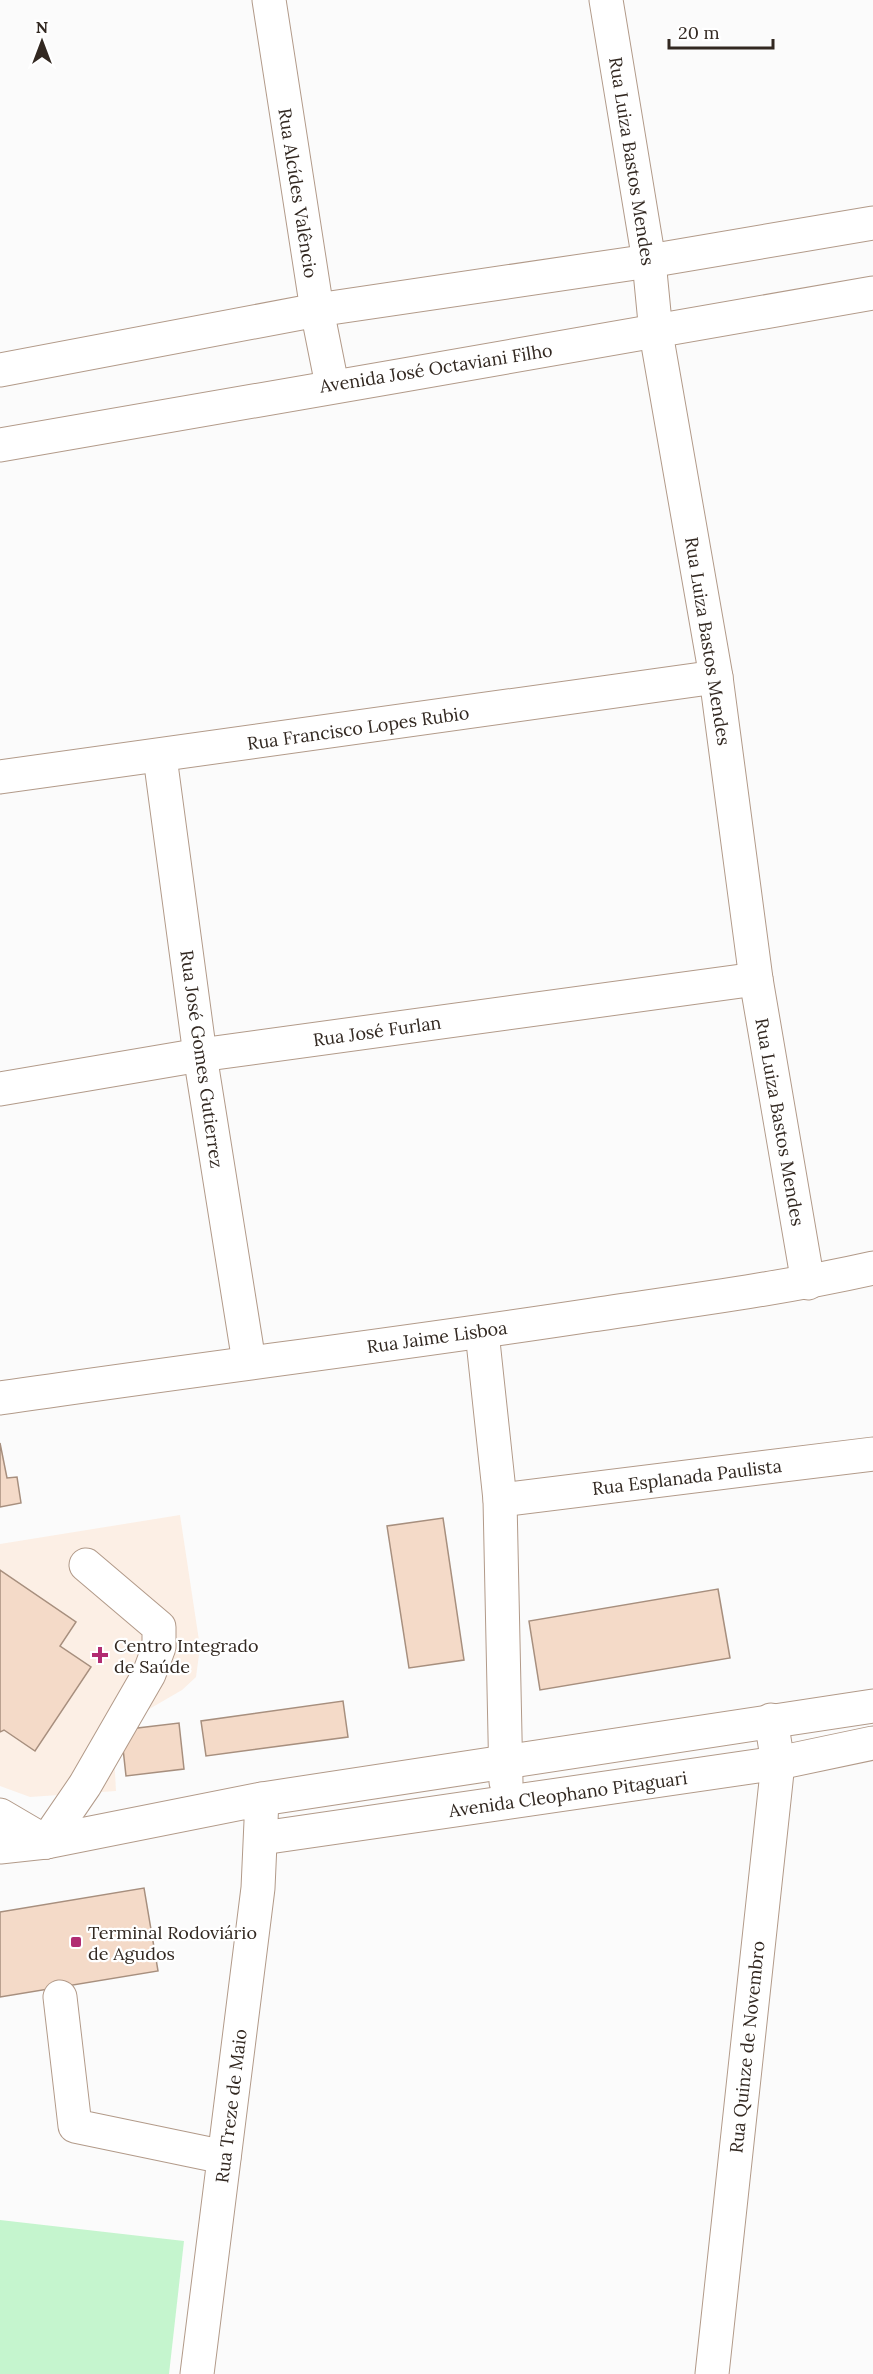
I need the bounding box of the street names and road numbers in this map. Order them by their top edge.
street label: Rua Luiza Bastos Mendes [604,55,660,267]
street label: Rua Alcídes Valêncio [273,106,323,280]
street label: Avenida José Octaviani Filho [317,338,554,398]
street label: Rua Luiza Bastos Mendes [680,535,736,747]
street label: Rua Francisco Lopes Rubio [245,701,471,755]
street label: Rua José Gomes Gutierrez [175,949,229,1169]
street label: Rua José Furlan [311,1011,443,1051]
street label: Rua Luiza Bastos Mendes [750,1016,810,1228]
street label: Rua Jaime Lisboa [365,1316,509,1358]
street label: Rua Esplanada Paulista [591,1454,783,1500]
street label: Avenida Cleophano Pitaguari [446,1766,689,1822]
street label: Rua Quinze de Novembro [724,1940,770,2154]
street label: Rua Treze de Maio [210,2028,252,2184]

